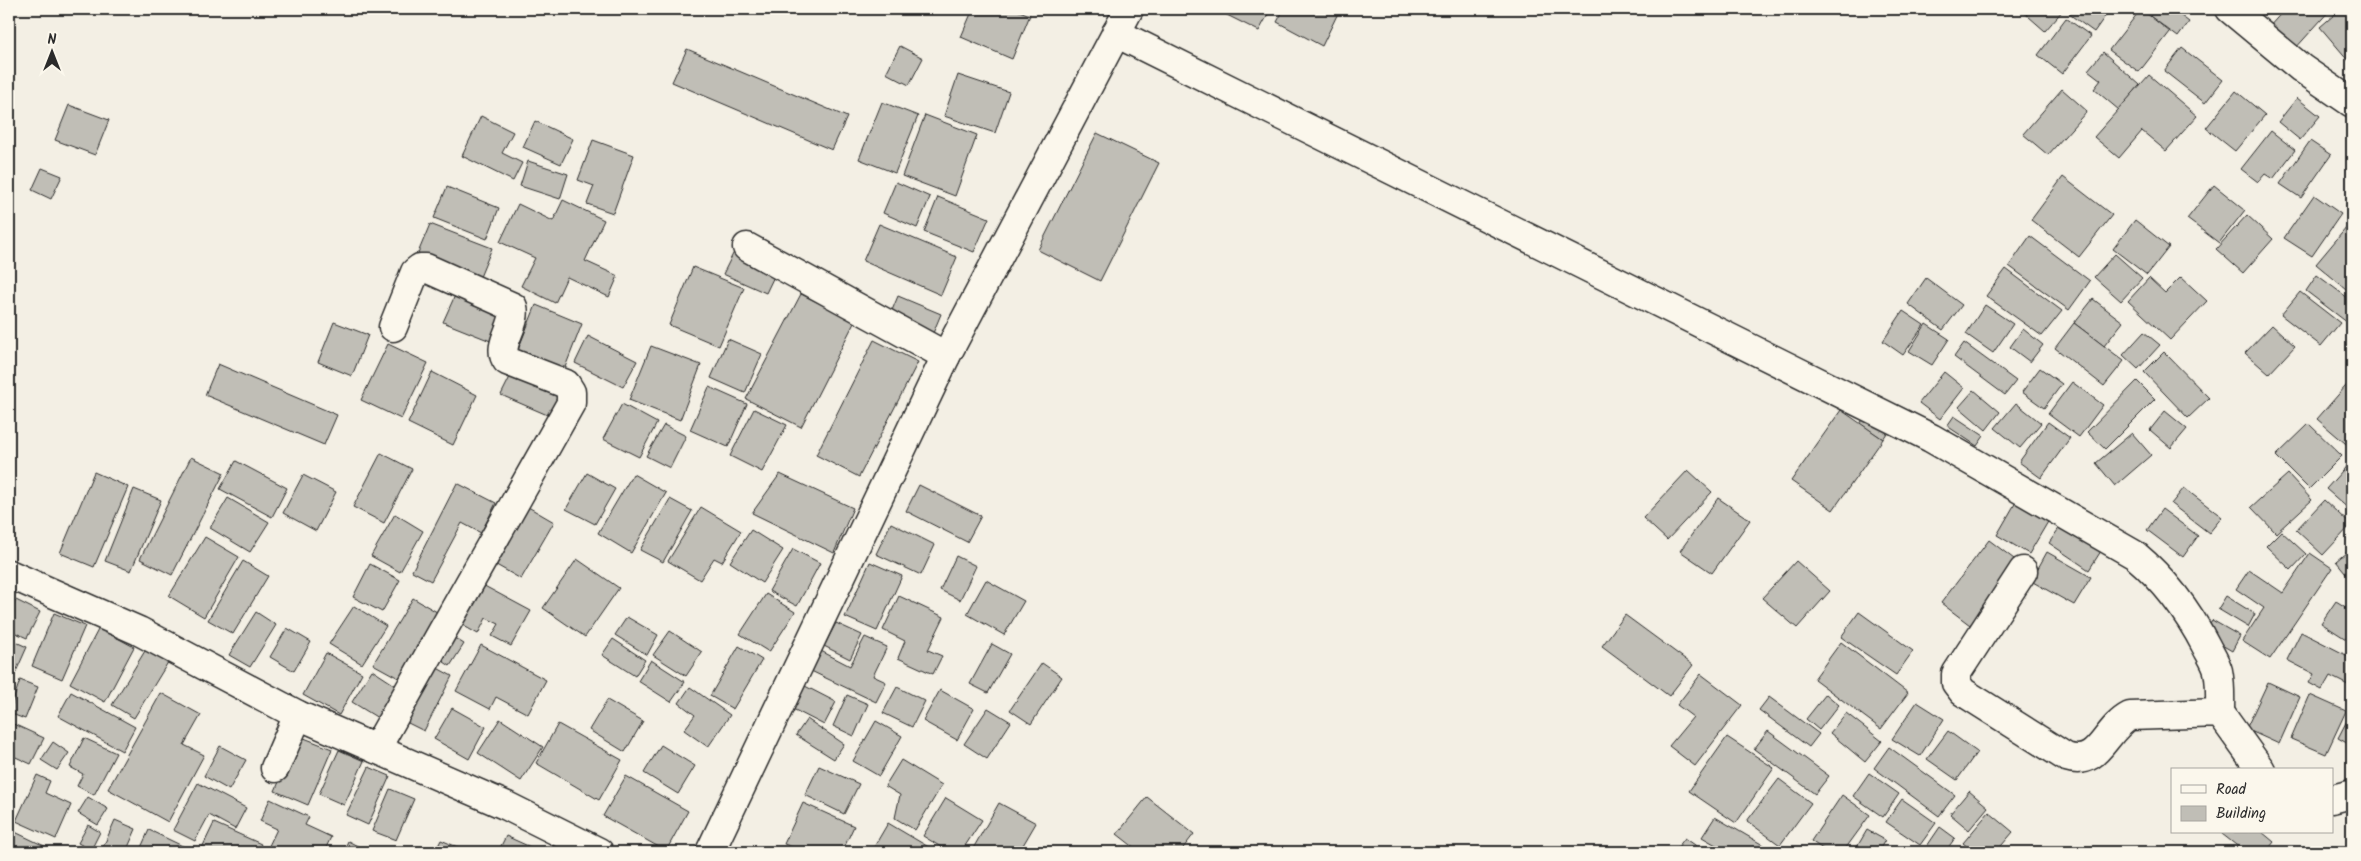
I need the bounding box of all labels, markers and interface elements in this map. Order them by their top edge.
north arrow [28,28,78,78]
text: N [48,29,57,51]
legend [2171,768,2334,834]
text: Road [2216,778,2247,802]
text: Building [2216,802,2266,826]

